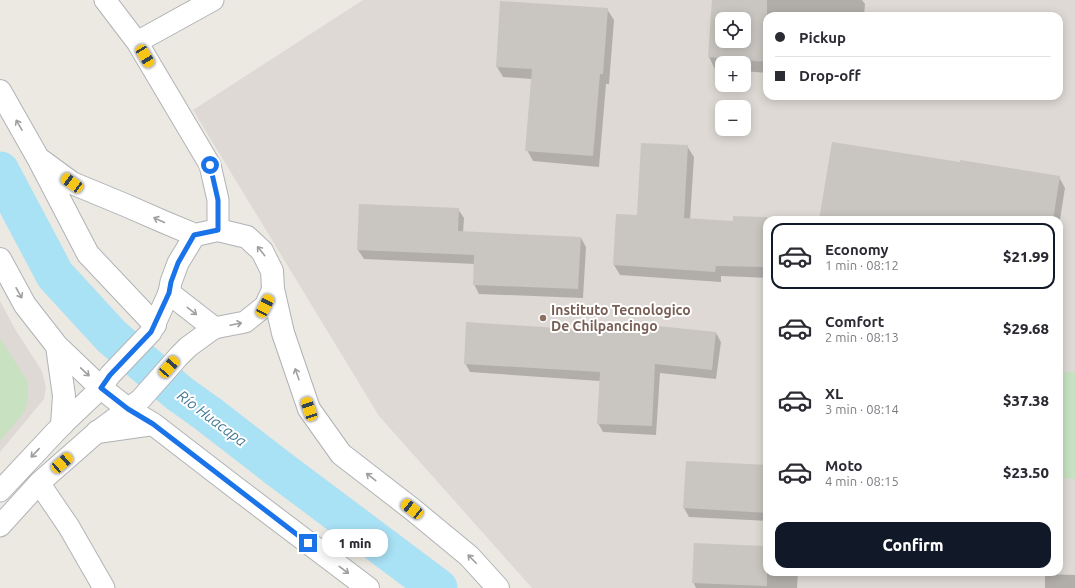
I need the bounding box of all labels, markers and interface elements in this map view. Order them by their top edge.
map controls [715,12,751,136]
button: locate [715,12,751,48]
text: Pickup [799,29,846,46]
car [134,43,156,69]
button: + [715,56,751,92]
text: Drop-off [799,67,861,84]
button: − [715,100,751,136]
one-way arrow [15,119,23,131]
route start [201,156,219,174]
car [59,171,85,195]
one-way arrow [153,215,165,223]
icon: car [777,238,813,274]
text: Economy [825,241,889,258]
one-way arrow [257,245,265,256]
text: $21.99 [1003,248,1049,265]
text: 1 min · 08:12 [825,258,899,272]
one-way arrow [15,287,23,299]
car [254,293,276,319]
place label: Instituto Tecnologico De Chilpancingo [551,302,691,334]
one-way arrow [186,306,197,315]
icon: car [777,310,813,346]
marker: Instituto Tecnologico De Chilpancingo [538,313,548,323]
text: Comfort [825,313,884,330]
one-way arrow [229,320,242,328]
text: $29.68 [1003,320,1049,337]
text: 2 min · 08:13 [825,330,899,344]
car [157,354,181,380]
one-way arrow [80,368,90,377]
one-way arrow [293,368,301,380]
icon: car [777,382,813,418]
text: XL [825,385,843,402]
water label: Río Huacapa [174,387,250,449]
text: $37.38 [1003,392,1049,409]
car [299,396,319,422]
text: 3 min · 08:14 [825,402,899,416]
one-way arrow [31,448,40,458]
car [49,451,75,475]
icon: car [777,454,813,490]
text: Moto [825,457,863,474]
text: $23.50 [1003,464,1049,481]
one-way arrow [366,473,377,481]
text: 4 min · 08:15 [825,474,899,488]
car [399,497,425,521]
button: Confirm [775,522,1051,568]
callout: 1 min [322,529,388,557]
route end [299,534,317,552]
text: 1 min [338,536,372,550]
one-way arrow [467,554,476,565]
one-way arrow [338,566,349,574]

